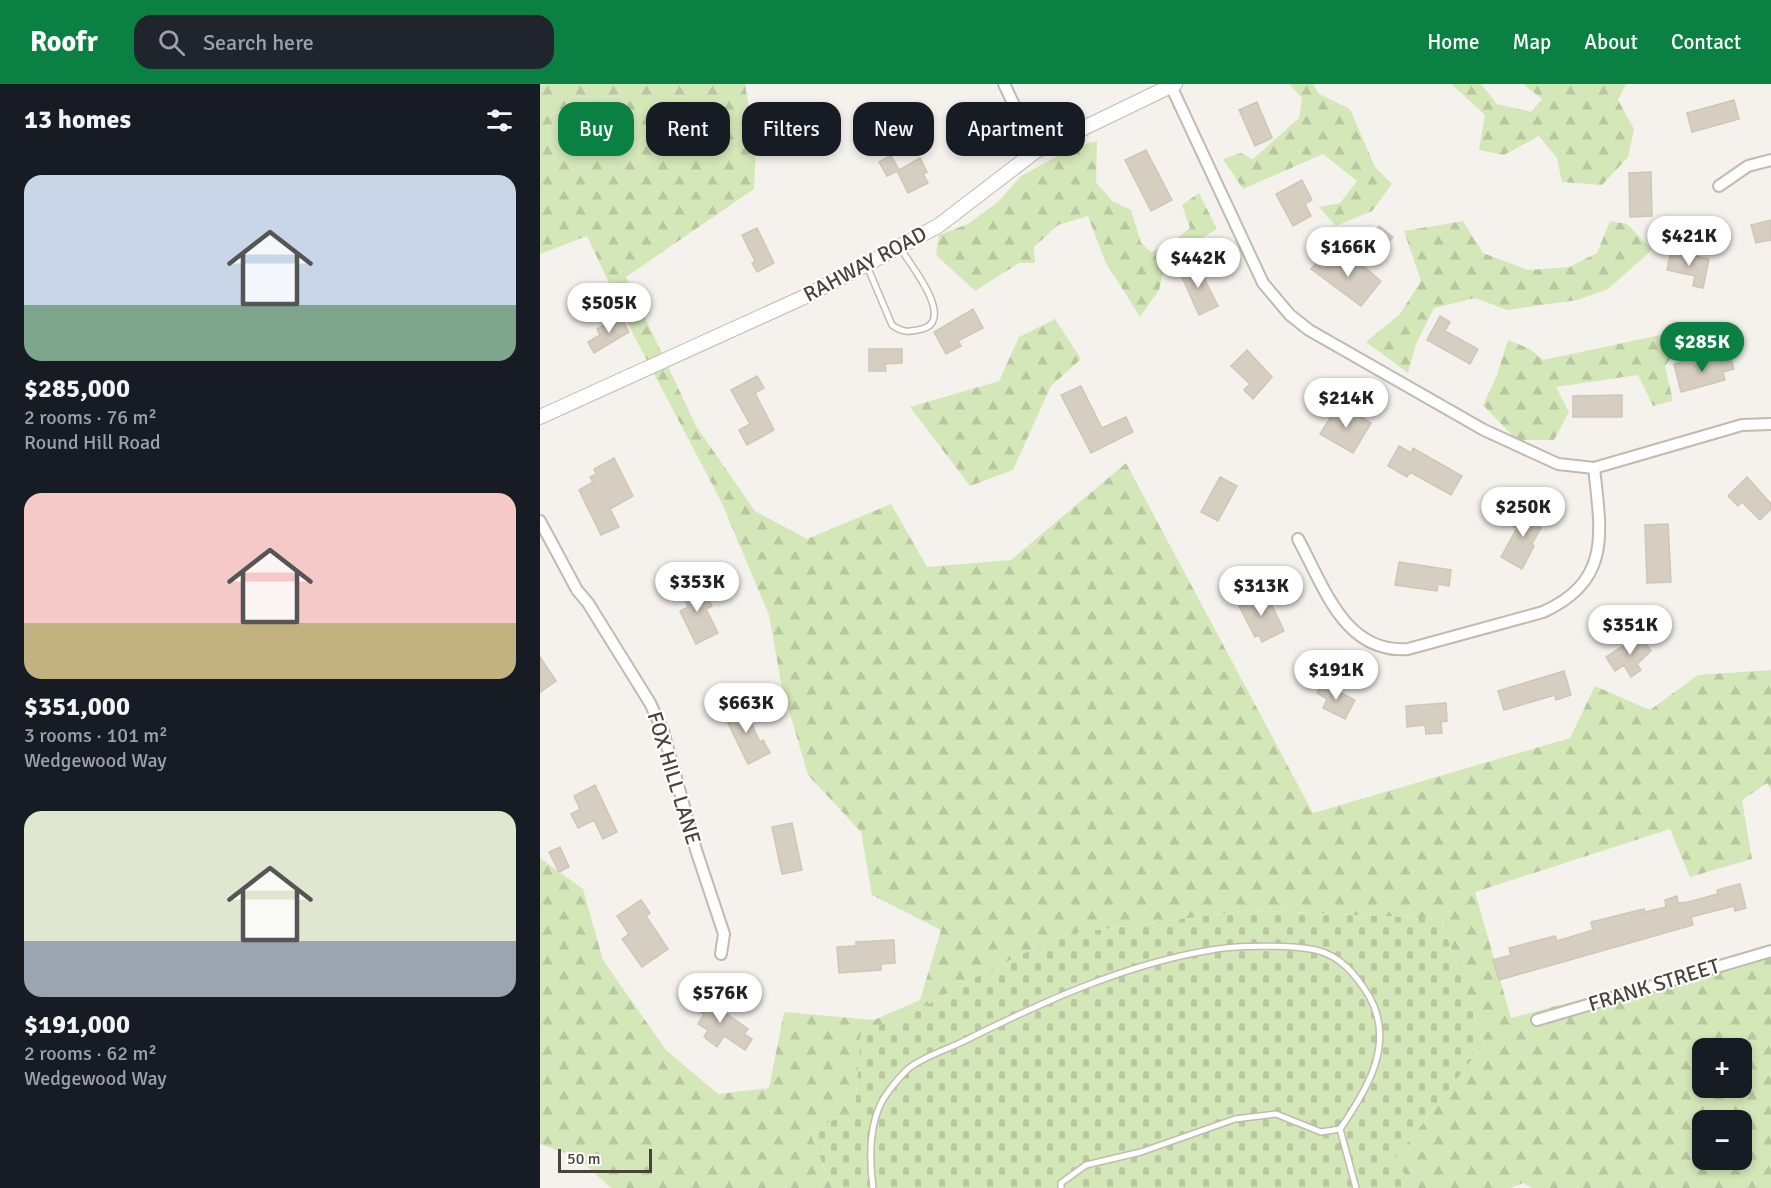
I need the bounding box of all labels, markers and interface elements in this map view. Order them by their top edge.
search box [134,15,554,69]
text: Roofr [30,25,98,59]
icon: search [155,26,188,59]
text: Search here [203,29,314,56]
text: Home [1427,29,1480,55]
text: Map [1513,29,1551,55]
text: About [1584,29,1638,55]
text: Contact [1671,29,1741,55]
chip: Buy [558,102,634,156]
chip: Rent [646,102,730,156]
chip: Filters [742,102,841,156]
chip: New [853,102,934,156]
chip: Apartment [946,102,1085,156]
text: 13 homes [24,104,131,136]
icon: filters [483,104,516,137]
icon: home [216,214,324,322]
pin: $421K [1647,216,1731,267]
street label: RAHWAY ROAD [799,221,931,307]
text: $421K [1661,223,1717,248]
pin: $166K [1306,227,1390,278]
text: $166K [1320,234,1376,259]
pin: $442K [1156,238,1240,289]
text: $442K [1170,245,1226,270]
pin: $505K [567,283,651,334]
text: $505K [581,290,637,315]
pin: $285K [1660,322,1744,373]
text: $285K [1674,329,1730,354]
text: $285,000 [24,373,130,405]
pin: $214K [1304,378,1388,429]
text: $214K [1318,385,1374,410]
text: 2 rooms · 76 m² [24,405,157,430]
text: Round Hill Road [24,430,161,455]
pin: $250K [1481,487,1565,538]
text: $250K [1495,494,1551,519]
icon: home [216,532,324,640]
pin: $353K [655,562,739,613]
pin: $313K [1219,566,1303,617]
text: $353K [669,569,725,594]
text: $313K [1233,573,1289,598]
pin: $351K [1588,605,1672,656]
text: $351K [1602,612,1658,637]
pin: $191K [1294,650,1378,701]
text: $191K [1308,657,1364,682]
pin: $663K [704,683,788,734]
text: $663K [718,690,774,715]
text: $351,000 [24,691,130,723]
street label: FOX HILL LANE [641,709,707,847]
text: 3 rooms · 101 m² [24,723,168,748]
text: Wedgewood Way [24,748,167,773]
icon: home [216,850,324,958]
street label: FRANK STREET [1585,952,1723,1017]
pin: $576K [678,973,762,1024]
text: $576K [692,980,748,1005]
text: $191,000 [24,1009,130,1041]
map controls [1692,1038,1752,1170]
button: + [1692,1038,1752,1098]
text: 2 rooms · 62 m² [24,1041,157,1066]
text: Wedgewood Way [24,1066,167,1091]
button: − [1692,1110,1752,1170]
scale bar [558,1146,652,1174]
text: 50 m [567,1149,601,1169]

